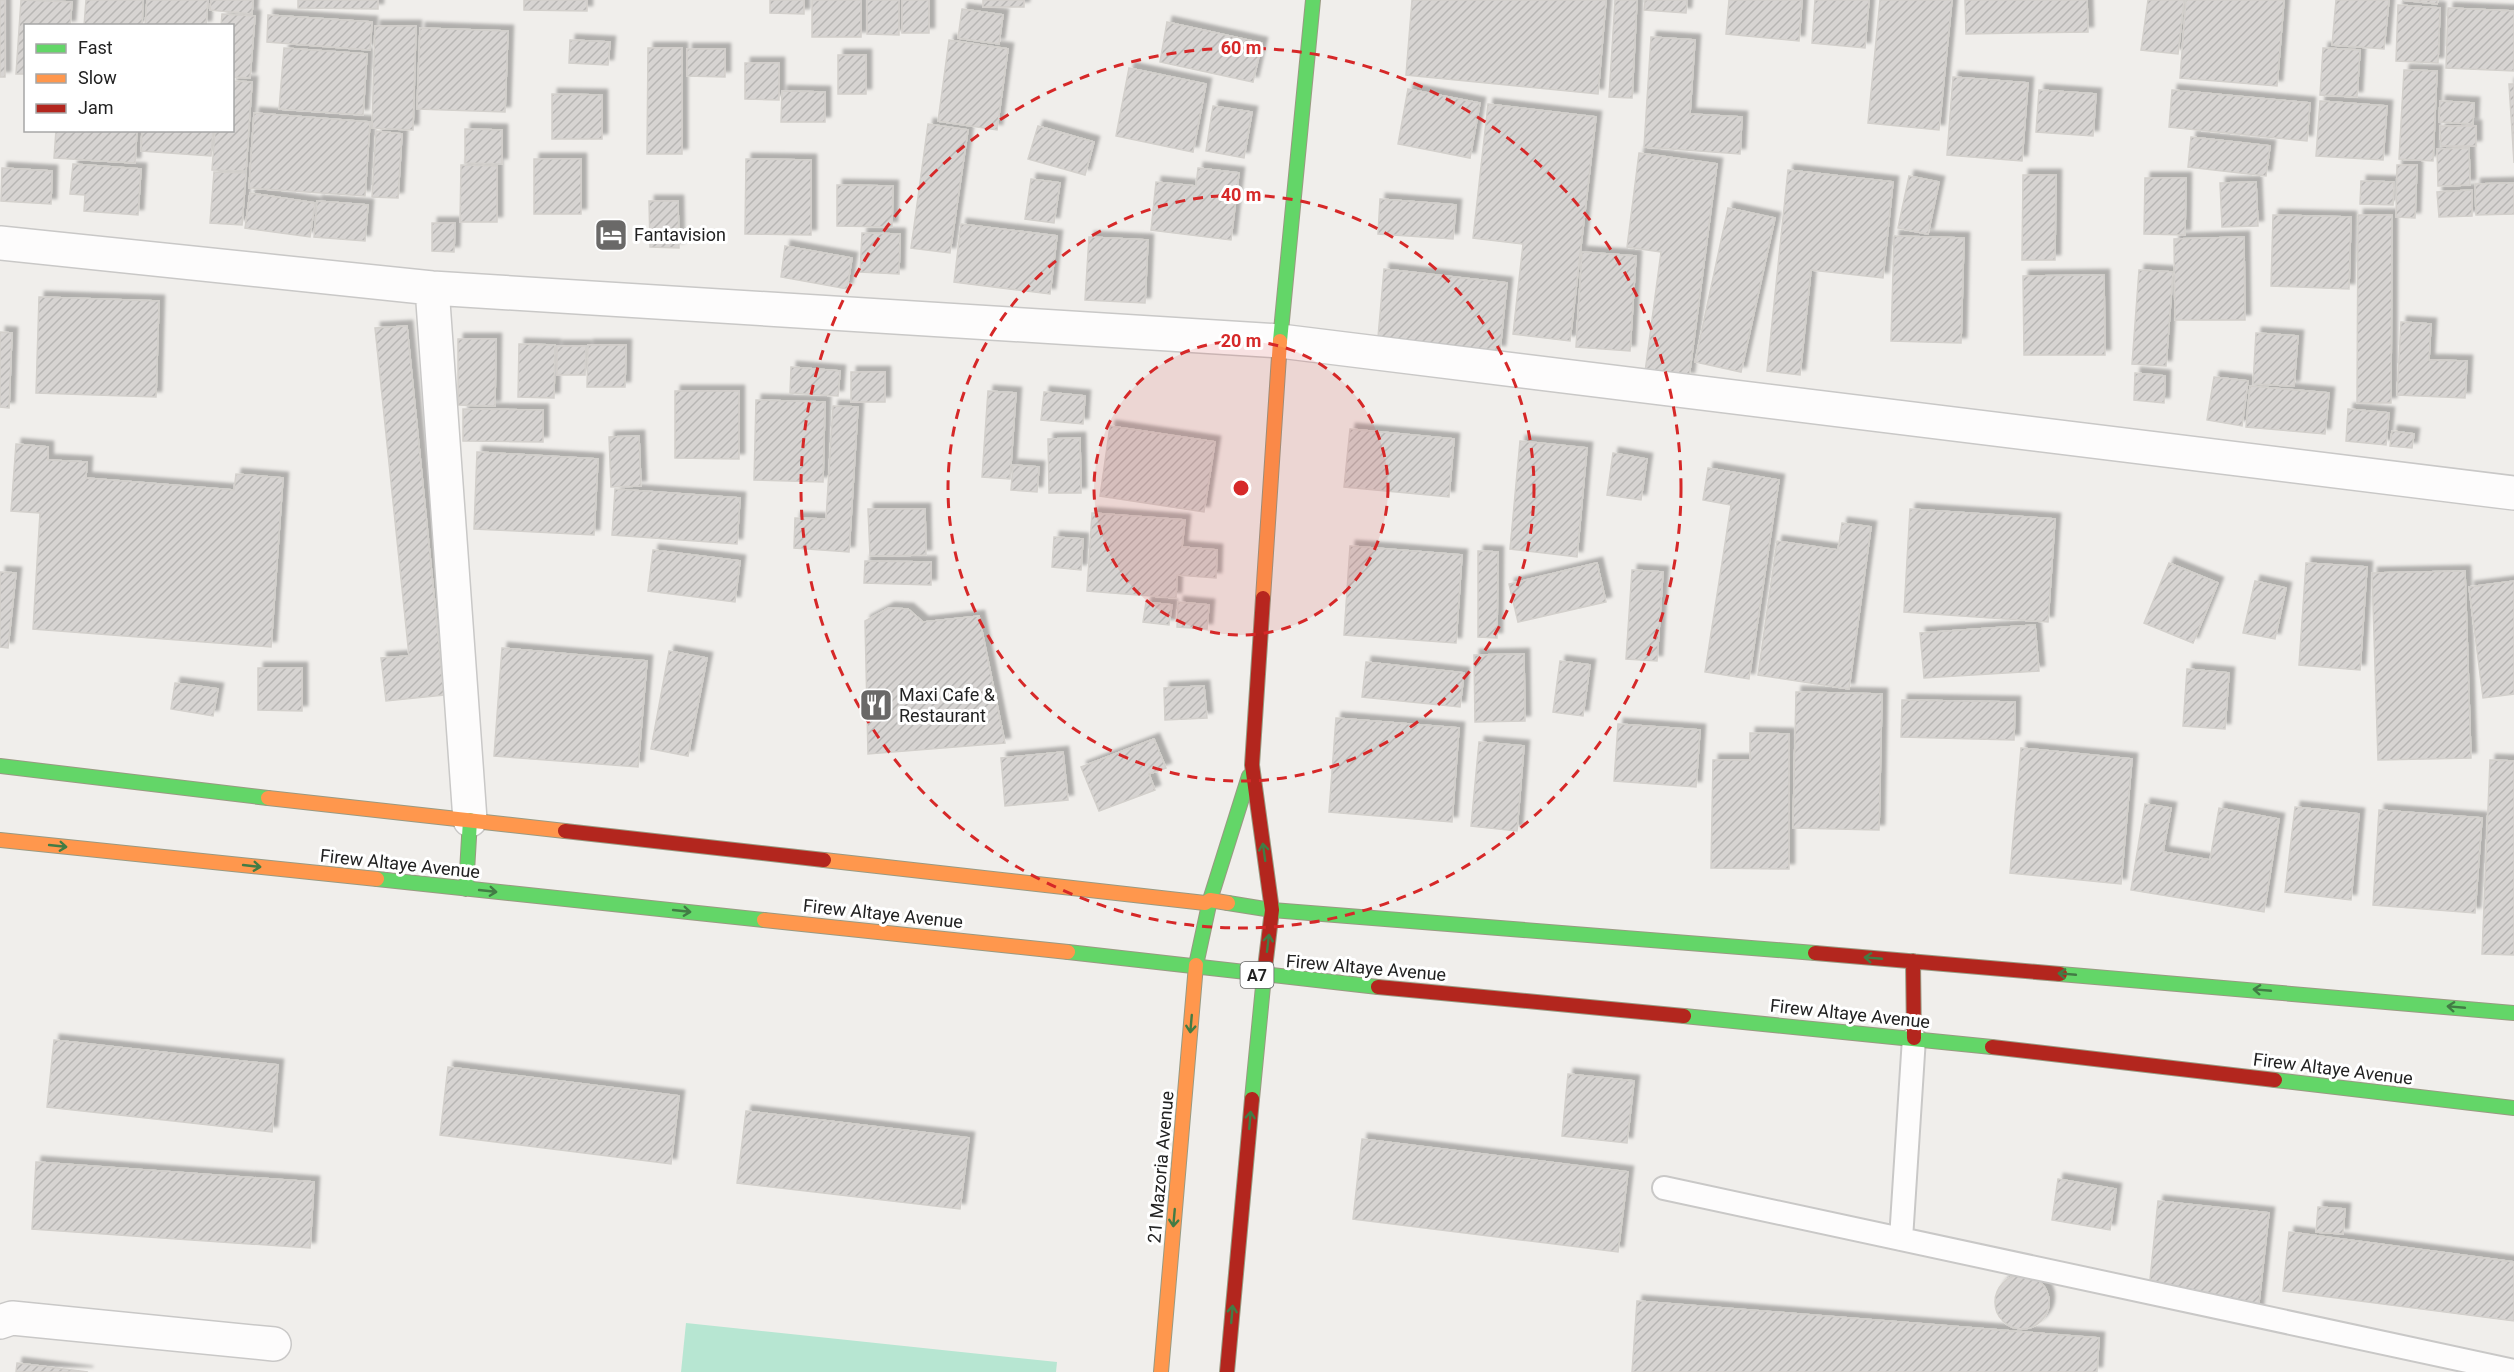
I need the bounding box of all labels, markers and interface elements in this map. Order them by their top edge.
legend [24,24,234,132]
text: Fast [78,37,113,58]
text: 60 m [1221,37,1261,58]
text: Slow [78,67,117,88]
text: Jam [78,97,114,118]
text: 40 m [1221,184,1261,205]
hotel icon: Fantavision [593,217,629,253]
place label: Fantavision [634,224,726,245]
text: 20 m [1221,330,1261,351]
centre of rings [1231,478,1251,498]
place label: Maxi Cafe & Restaurant [899,684,996,726]
restaurant icon: Maxi Cafe & Restaurant [858,687,894,723]
one-way arrow [48,841,68,852]
one-way arrow [1258,842,1269,862]
street label: Firew Altaye Avenue [319,845,481,882]
one-way arrow [242,861,262,872]
one-way arrow [477,886,497,897]
street label: Firew Altaye Avenue [802,895,964,932]
one-way arrow [671,906,691,917]
one-way arrow [1263,933,1274,953]
street label: Firew Altaye Avenue [1285,950,1447,985]
one-way arrow [1863,952,1883,963]
road number: A7 [1240,962,1274,988]
one-way arrow [2058,968,2078,979]
one-way arrow [2252,985,2272,996]
street label: Firew Altaye Avenue [1769,995,1931,1032]
one-way arrow [2446,1001,2466,1012]
one-way arrow [1185,1013,1196,1033]
street label: Firew Altaye Avenue [2252,1048,2414,1089]
street label: 21 Mazoria Avenue [1143,1090,1178,1244]
one-way arrow [1245,1110,1256,1130]
one-way arrow [1168,1208,1179,1227]
one-way arrow [1227,1304,1238,1324]

